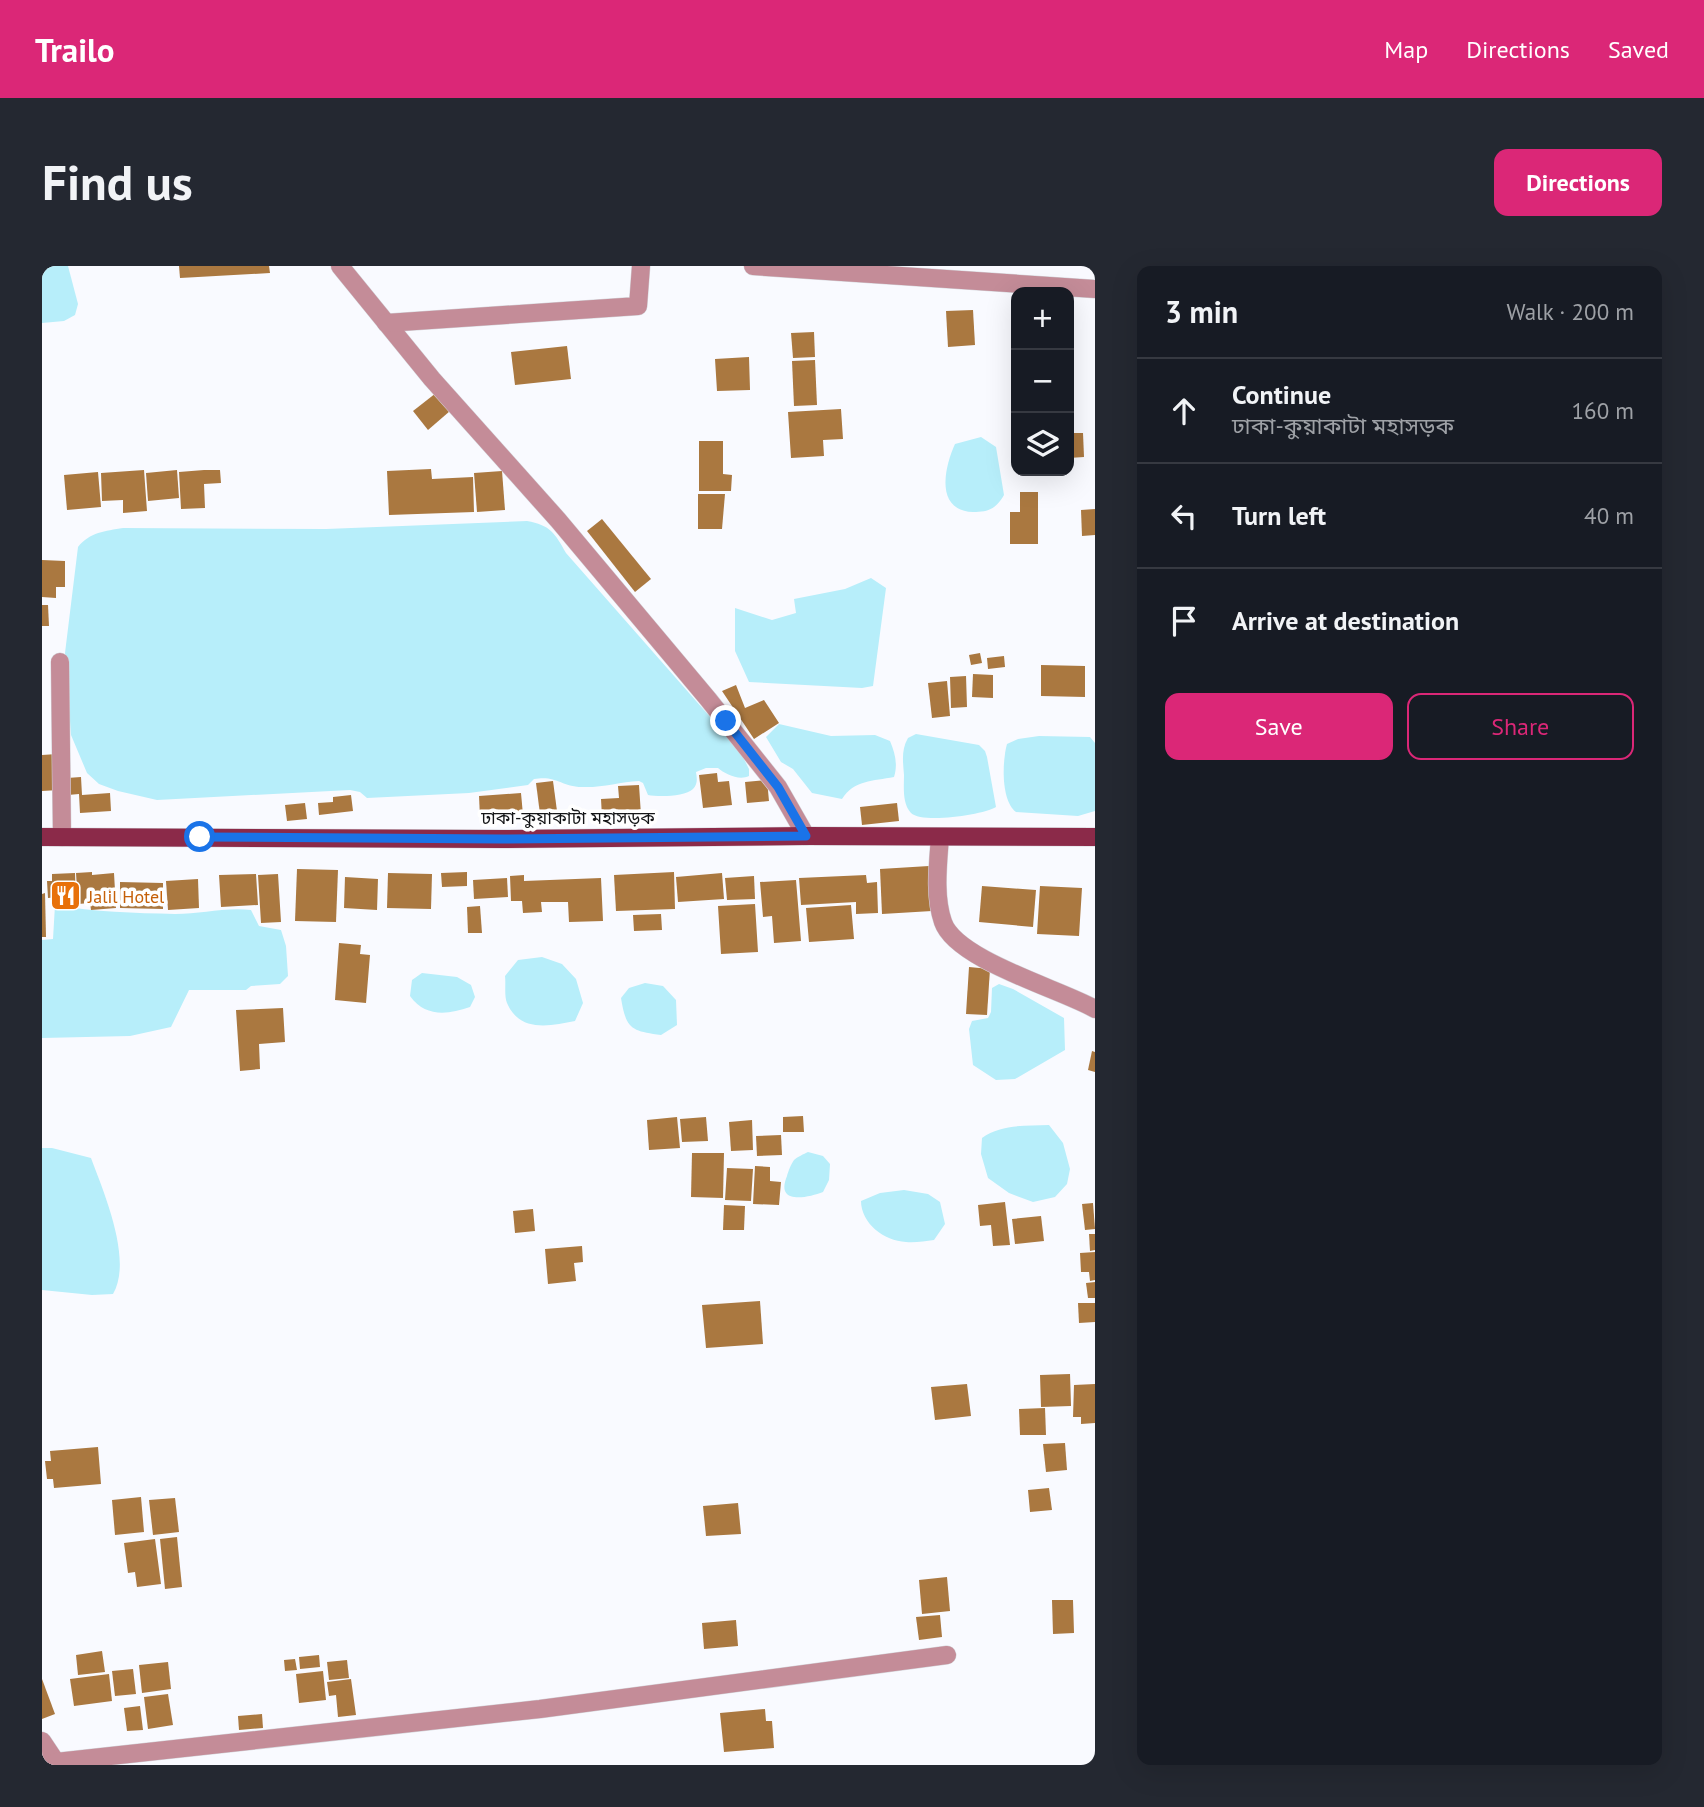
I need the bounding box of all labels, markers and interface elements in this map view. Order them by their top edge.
text: Trailo [35,28,115,71]
text: Map [1384,34,1428,65]
text: Directions [1466,34,1570,65]
text: Saved [1608,34,1669,65]
button: Directions [1494,149,1662,216]
text: Find us [42,150,193,214]
map controls [1011,287,1074,476]
button: + [1011,287,1074,350]
text: 3 min [1165,292,1238,331]
text: Walk · 200 m [1507,297,1634,326]
button: − [1011,350,1074,413]
text: Continue [1232,378,1331,411]
icon: ahead [1165,392,1203,430]
text: 160 m [1572,396,1634,425]
text: ঢাকা-কুয়াকাটা মহাসড়ক [1232,411,1454,440]
button: layers [1011,413,1074,476]
icon: left [1165,497,1203,535]
text: Turn left [1232,499,1326,532]
text: 40 m [1584,501,1634,530]
icon: arrive [1165,602,1203,640]
text: Arrive at destination [1232,604,1459,637]
button: Save [1165,693,1393,760]
button: Share [1407,693,1634,760]
route end [710,705,741,736]
street label: ঢাকা-কুয়াকাটা মহাসড়ক [480,806,655,829]
route start [184,821,215,852]
restaurant icon: Jalil Hotel [48,879,82,913]
place label: Jalil Hotel [87,885,165,908]

